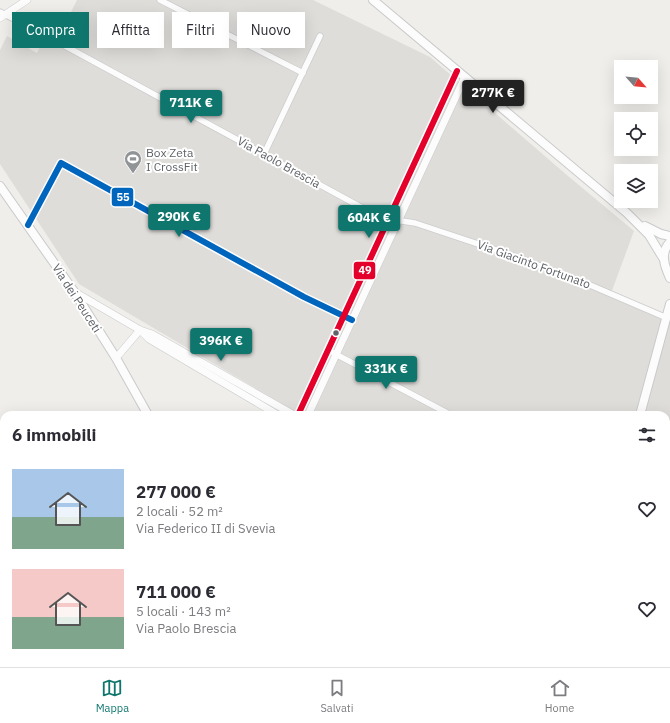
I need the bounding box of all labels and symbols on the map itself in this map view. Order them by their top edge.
north arrow [614,60,658,104]
pin: 277K € [460,80,526,114]
pin: 711K € [158,90,224,124]
street label: Via Paolo Brescia [235,133,324,191]
place label: Box Zeta I CrossFit [146,145,198,174]
sports icon: Box Zeta I CrossFit [123,149,143,174]
line badge: 55 [111,187,134,207]
text: 55 [116,190,130,204]
pin: 290K € [146,204,212,238]
pin: 604K € [336,205,402,239]
street label: Via Giacinto Fortunato [475,237,593,292]
street label: Via dei Peuceti [49,261,105,335]
line badge: 49 [353,261,376,280]
text: 49 [358,263,372,277]
pin: 396K € [188,328,254,362]
unlabelled marker [331,328,341,338]
pin: 331K € [353,356,419,390]

